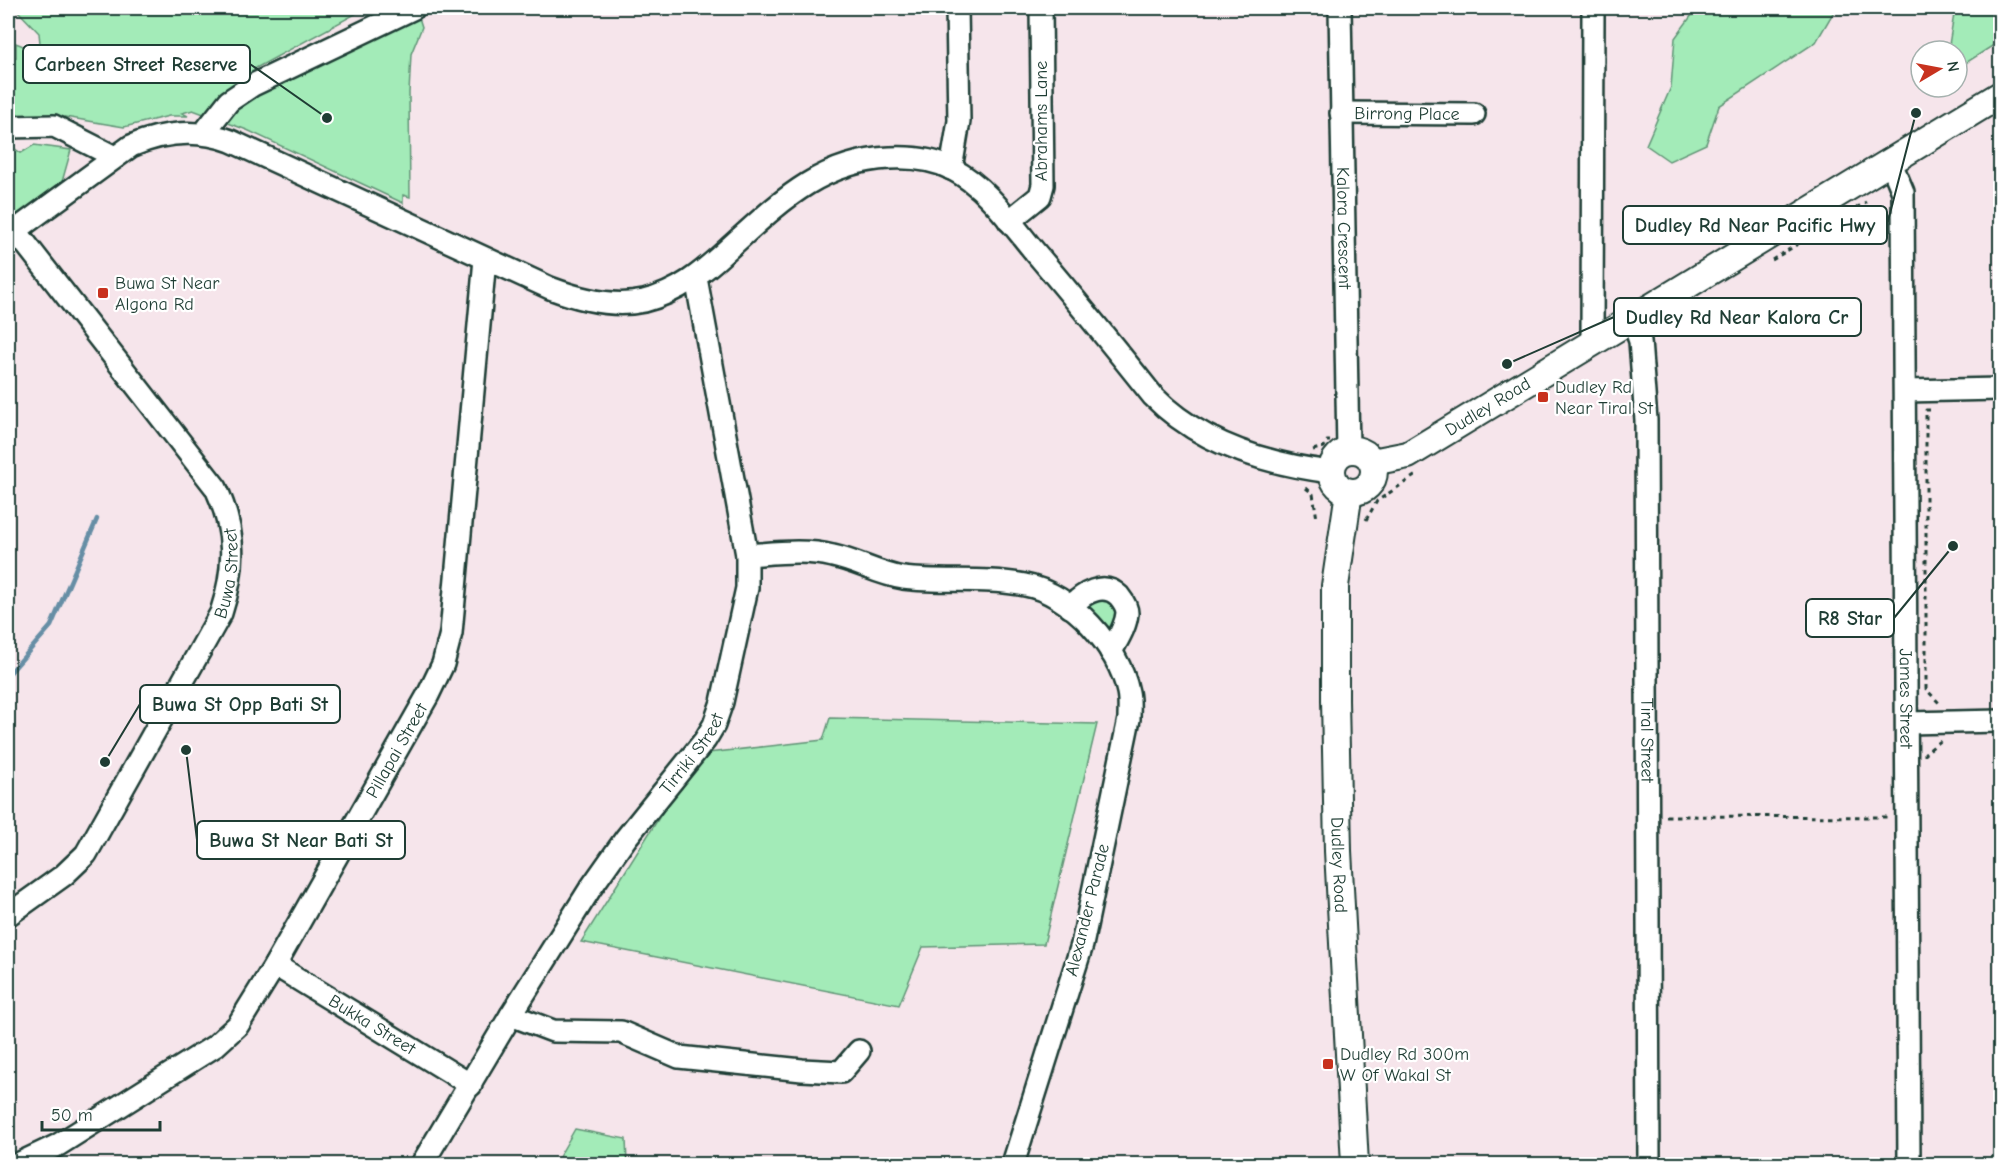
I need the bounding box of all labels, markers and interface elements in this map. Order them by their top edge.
north arrow [1909,39,1969,99]
callout: Carbeen Street Reserve [23,45,250,83]
text: Carbeen Street Reserve [35,53,237,76]
text: N [1943,60,1963,73]
street label: Abrahams Lane [1031,61,1052,181]
street label: Birrong Place [1354,103,1460,125]
street label: Kalora Crescent [1332,167,1355,290]
callout: Dudley Rd Near Pacific Hwy [1623,206,1887,244]
text: Dudley Rd Near Pacific Hwy [1635,214,1876,237]
place label: Buwa St Near Algona Rd [115,273,220,315]
marker: Buwa St Near Algona Rd [96,286,110,300]
callout: Dudley Rd Near Kalora Cr [1614,298,1861,336]
text: Dudley Rd Near Kalora Cr [1626,306,1848,329]
street label: Dudley Road [1442,373,1534,441]
place label: Dudley Rd Near Tiral St [1555,377,1654,419]
marker: Dudley Rd Near Tiral St [1536,390,1550,404]
street label: Buwa Street [210,526,243,621]
callout: R8 Star [1806,599,1894,637]
text: R8 Star [1818,607,1882,630]
street label: James Street [1895,648,1916,750]
callout: Buwa St Opp Bati St [140,685,340,723]
text: Buwa St Opp Bati St [152,693,328,716]
street label: Tiral Street [1636,698,1657,784]
street label: Pillapai Street [362,699,433,802]
street label: Tirriki Street [655,710,729,799]
street label: Dudley Road [1326,817,1351,913]
callout: Buwa St Near Bati St [197,821,405,859]
text: Buwa St Near Bati St [209,829,393,852]
street label: Alexander Parade [1061,842,1114,979]
street label: Bukka Street [325,990,420,1060]
place label: Dudley Rd 300m W Of Wakal St [1340,1044,1469,1086]
marker: Dudley Rd 300m W Of Wakal St [1321,1057,1335,1071]
scale bar [42,1094,160,1132]
text: 50 m [51,1105,93,1126]

